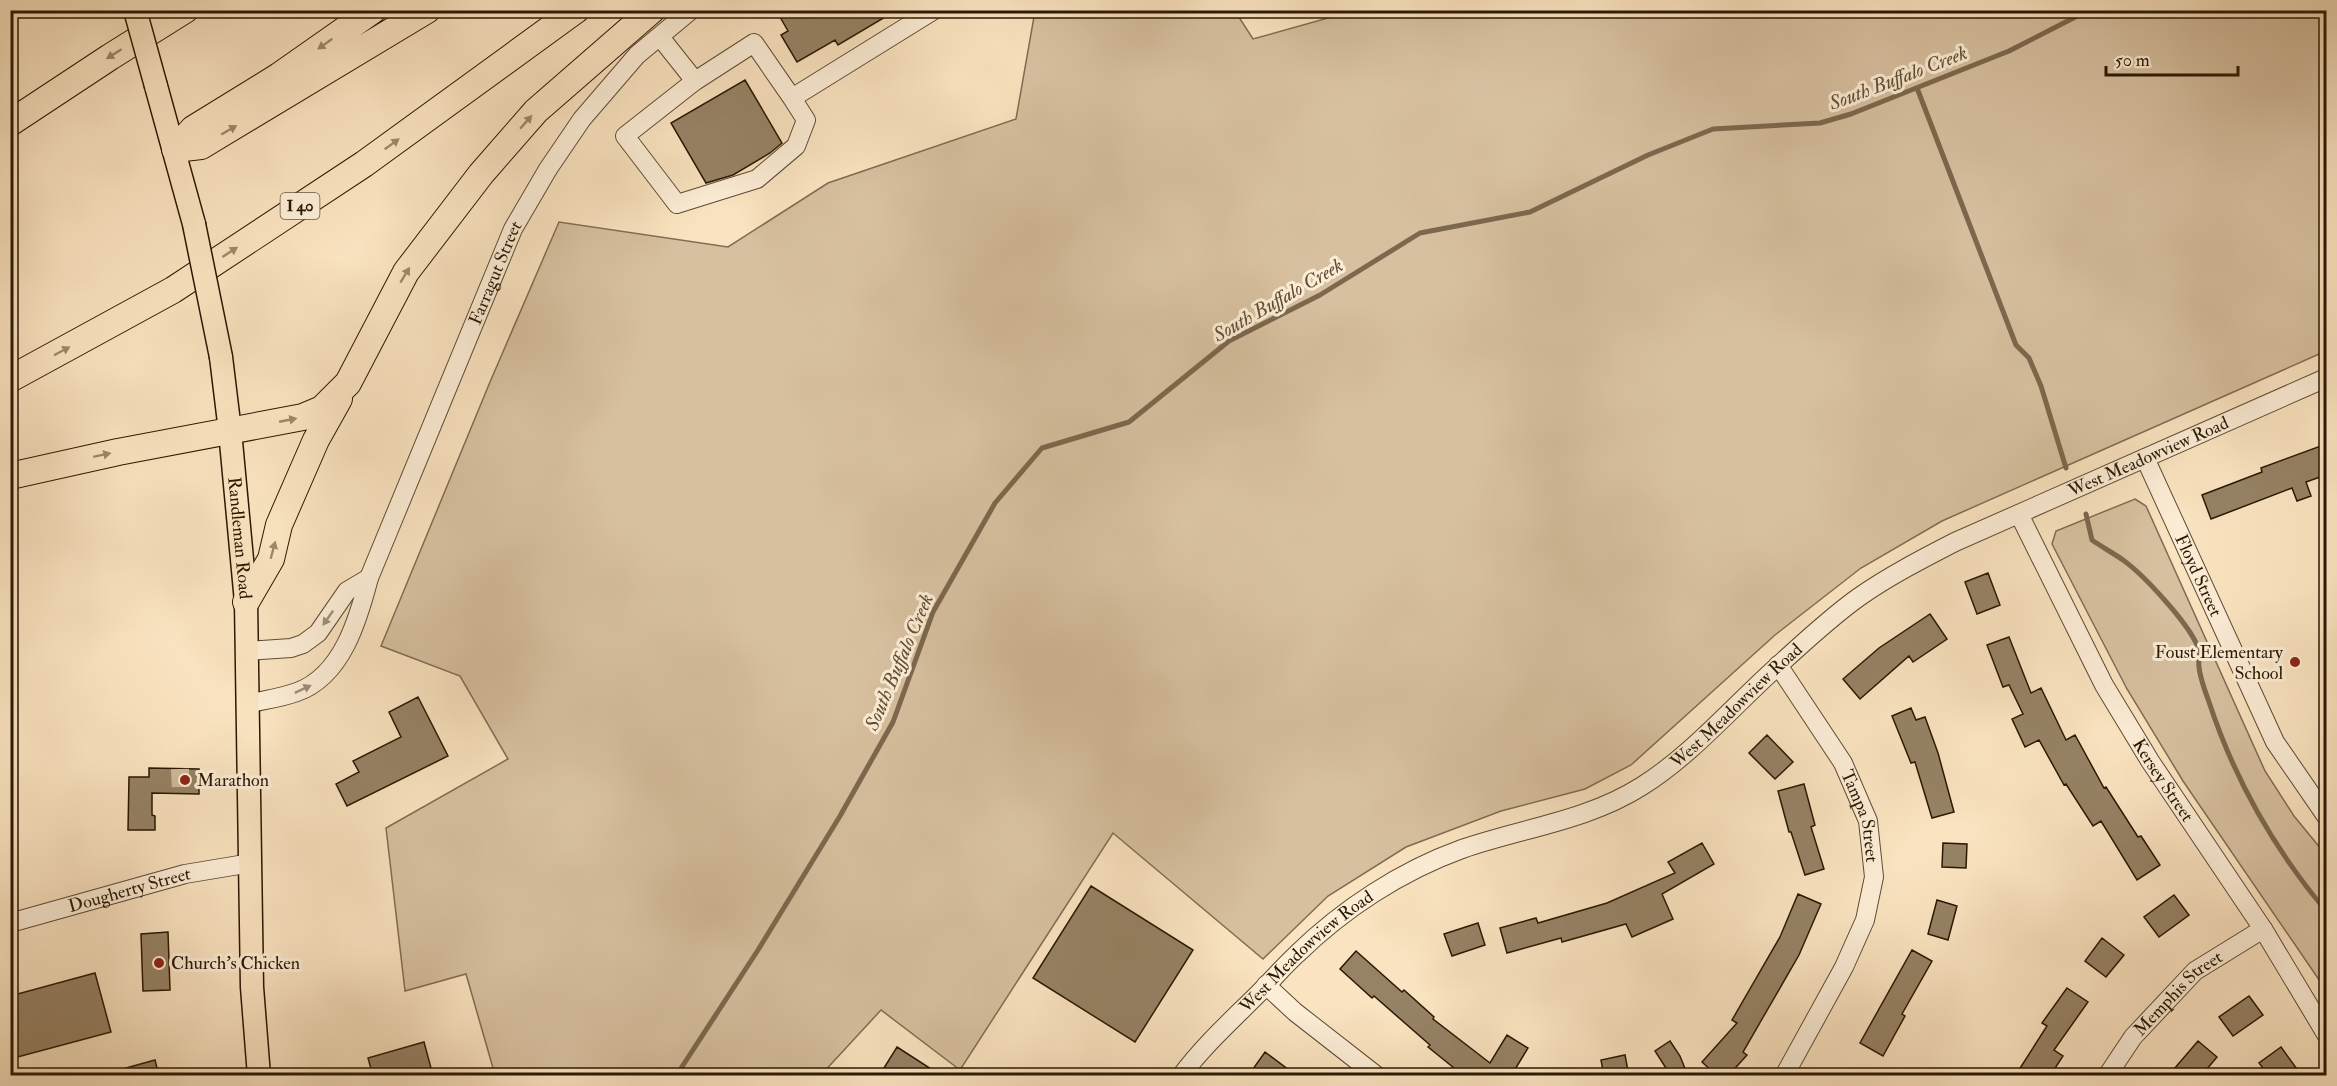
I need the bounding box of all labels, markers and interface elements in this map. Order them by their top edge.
one-way arrow [317,38,333,49]
scale bar [2106,39,2238,77]
water label: South Buffalo Creek [1824,40,1971,116]
one-way arrow [106,48,122,59]
text: 50 m [2115,49,2150,72]
one-way arrow [519,115,532,130]
one-way arrow [220,125,237,135]
one-way arrow [383,138,399,150]
road number: I 40 [280,193,320,219]
street label: Farragut Street [463,216,527,328]
one-way arrow [222,247,238,258]
water label: South Buffalo Creek [1208,253,1347,348]
one-way arrow [400,267,411,283]
one-way arrow [54,346,71,356]
street label: West Meadowview Road [2063,411,2232,503]
one-way arrow [278,415,297,424]
one-way arrow [93,450,112,459]
street label: Randleman Road [223,476,257,600]
street label: Floyd Street [2170,530,2228,620]
one-way arrow [268,541,278,559]
water label: South Buffalo Creek [859,590,939,735]
one-way arrow [322,610,334,626]
street label: West Meadowview Road [1664,638,1807,774]
place label: Foust Elementary School [2155,641,2284,685]
marker: Foust Elementary School [2288,655,2302,669]
one-way arrow [295,684,312,693]
street label: Kersey Street [2127,734,2199,826]
street label: Tampa Street [1836,766,1884,864]
place label: Marathon [197,769,269,792]
marker: Marathon [178,773,192,787]
street label: Dougherty Street [66,862,192,918]
street label: West Meadowview Road [1233,885,1378,1018]
street label: Memphis Street [2128,945,2227,1041]
place label: Church's Chicken [171,952,300,975]
marker: Church's Chicken [152,956,166,970]

